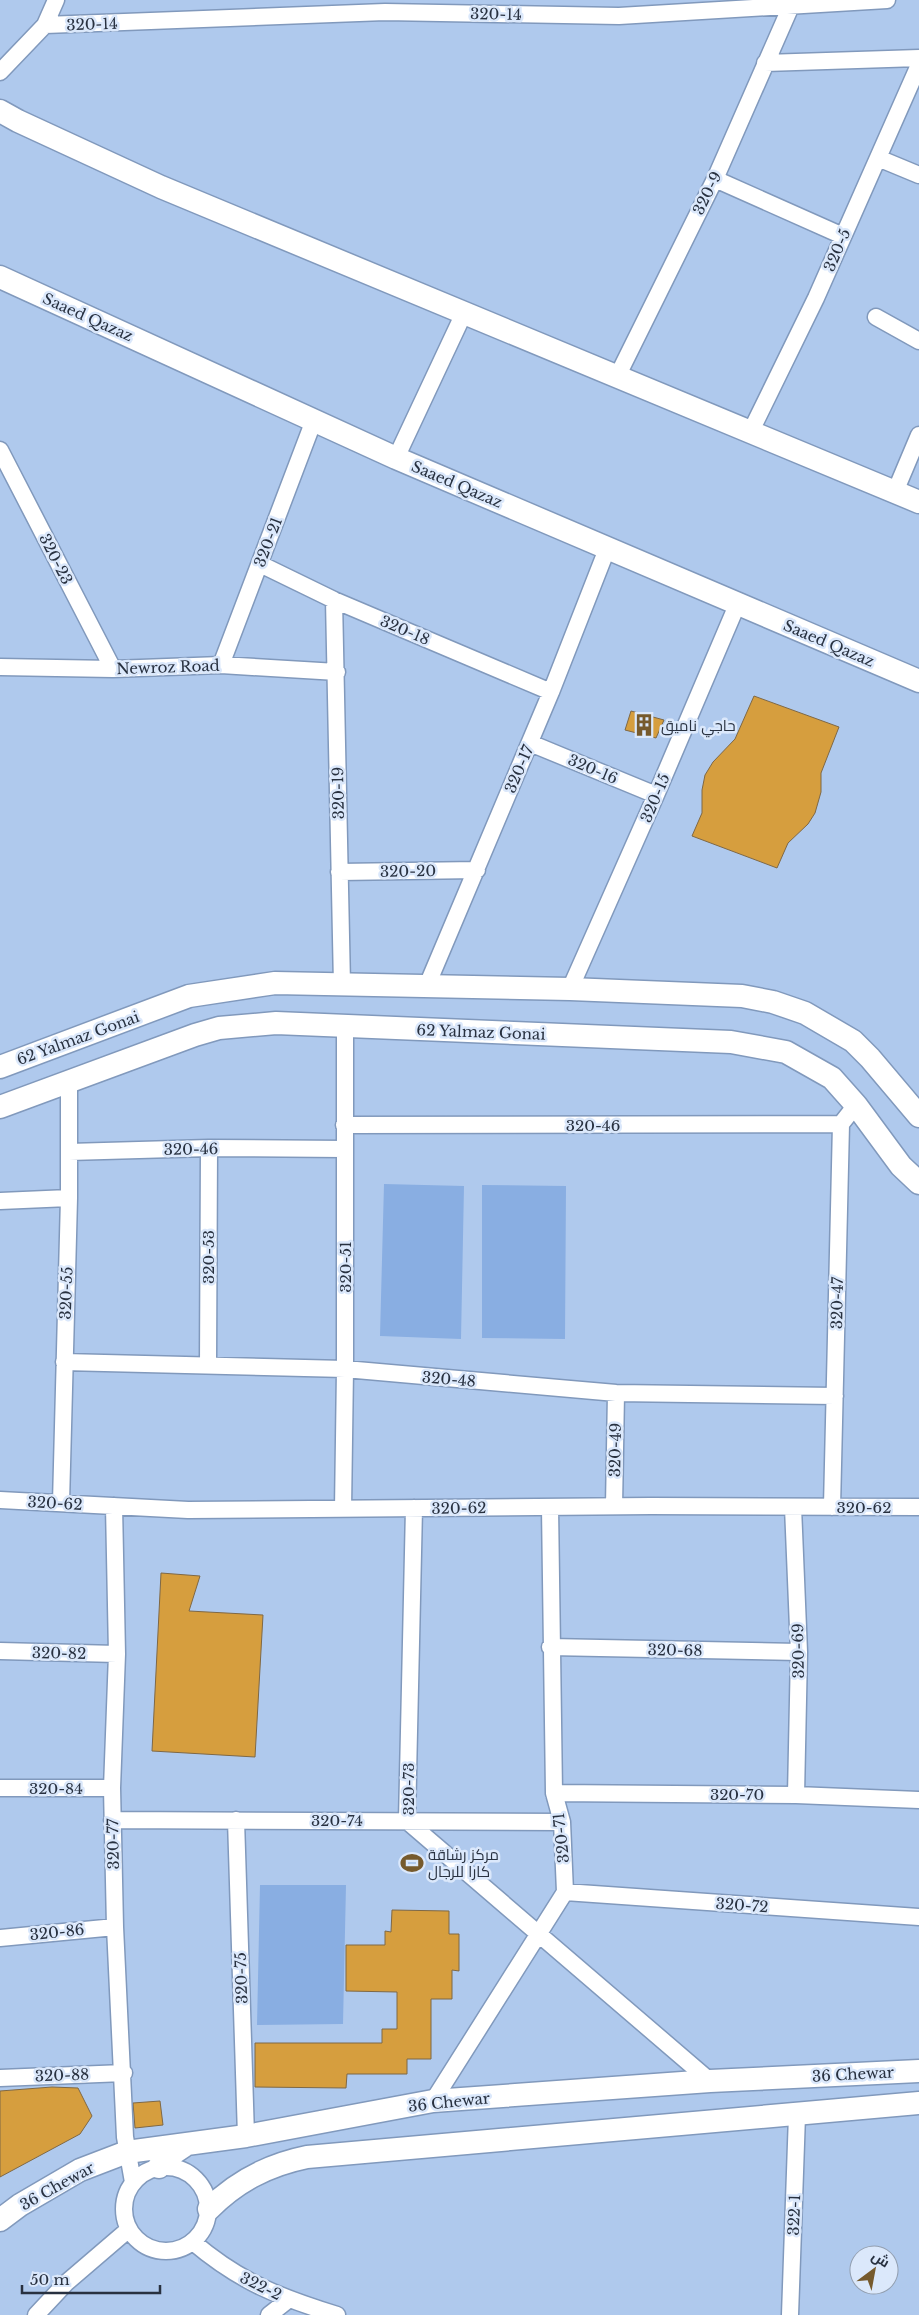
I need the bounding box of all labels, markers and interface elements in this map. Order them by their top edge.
street label: 320-14 [470,4,522,24]
street label: 320-14 [66,14,118,34]
street label: 320-9 [688,168,726,218]
street label: 320-5 [820,226,854,274]
street label: Saaed Qazaz [40,289,136,345]
street label: Saaed Qazaz [409,456,505,512]
street label: 320-21 [250,514,286,570]
street label: 320-23 [35,530,77,588]
street label: 320-18 [377,611,433,649]
street label: Saaed Qazaz [781,615,877,671]
street label: Newroz Road [116,656,220,678]
building icon: حاجي ناميق [631,712,657,738]
place label: حاجي ناميق [661,716,736,738]
street label: 320-17 [500,742,538,796]
street label: 320-16 [565,750,621,788]
street label: 320-19 [328,767,348,819]
street label: 320-15 [636,771,674,825]
street label: 320-20 [380,861,436,881]
street label: 62 Yalmaz Gonai [14,1007,142,1069]
street label: 62 Yalmaz Gonai [416,1020,546,1044]
street label: 320-46 [566,1116,620,1135]
street label: 320-46 [164,1139,218,1159]
street label: 320-53 [199,1230,218,1284]
street label: 320-51 [336,1241,355,1293]
street label: 320-55 [56,1266,76,1320]
street label: 320-47 [827,1276,847,1329]
street label: 320-48 [421,1367,477,1391]
street label: 320-49 [605,1423,625,1477]
street label: 320-62 [27,1492,83,1514]
street label: 320-62 [431,1498,487,1518]
street label: 320-62 [836,1498,892,1517]
street label: 320-69 [788,1623,808,1679]
street label: 320-68 [647,1640,703,1660]
street label: 320-82 [32,1643,86,1663]
street label: 320-73 [399,1763,418,1815]
street label: 320-84 [29,1779,83,1798]
street label: 320-70 [710,1785,764,1804]
street label: 320-74 [311,1811,363,1830]
street label: 320-71 [549,1812,573,1864]
street label: 320-77 [103,1818,123,1870]
place label: مركز رشاقة كارا للرجال [428,1845,499,1881]
sports icon: مركز رشاقة كارا للرجال [399,1850,425,1876]
street label: 320-72 [715,1894,769,1916]
street label: 320-86 [29,1920,85,1944]
street label: 320-75 [231,1952,251,2004]
street label: 36 Chewar [812,2062,895,2086]
street label: 320-88 [35,2065,89,2085]
street label: 36 Chewar [407,2088,492,2116]
street label: 36 Chewar [17,2157,98,2214]
street label: 322-1 [784,2194,804,2236]
north arrow [849,2245,899,2295]
text: ش [869,2247,893,2271]
scale bar [22,2262,160,2294]
street label: 322-2 [237,2268,285,2304]
text: 50 m [30,2270,70,2289]

